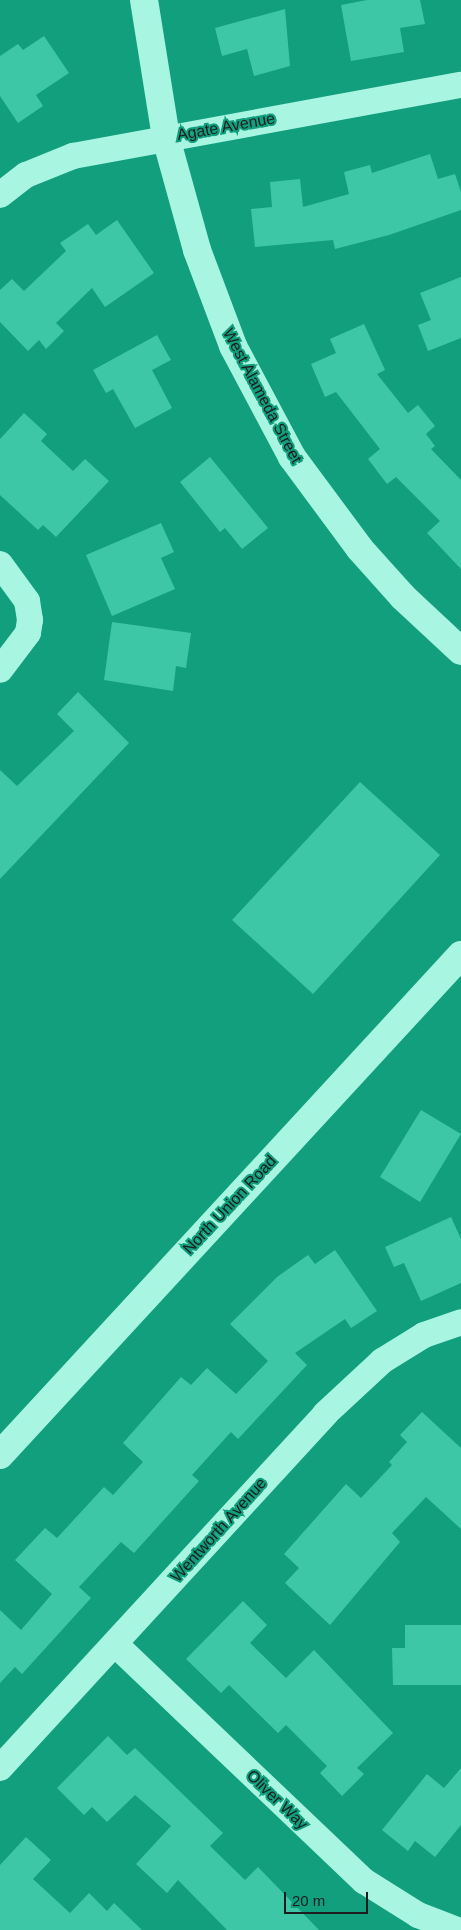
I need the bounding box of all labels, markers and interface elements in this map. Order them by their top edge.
street label: Agate Avenue [175,109,277,145]
street label: West Alameda Street [218,325,306,467]
street label: North Union Road [179,1152,281,1258]
street label: Wentworth Avenue [167,1474,271,1586]
street label: Oliver Way [242,1766,312,1834]
scale bar [286,1882,370,1914]
text: 20 m [292,1892,325,1909]

